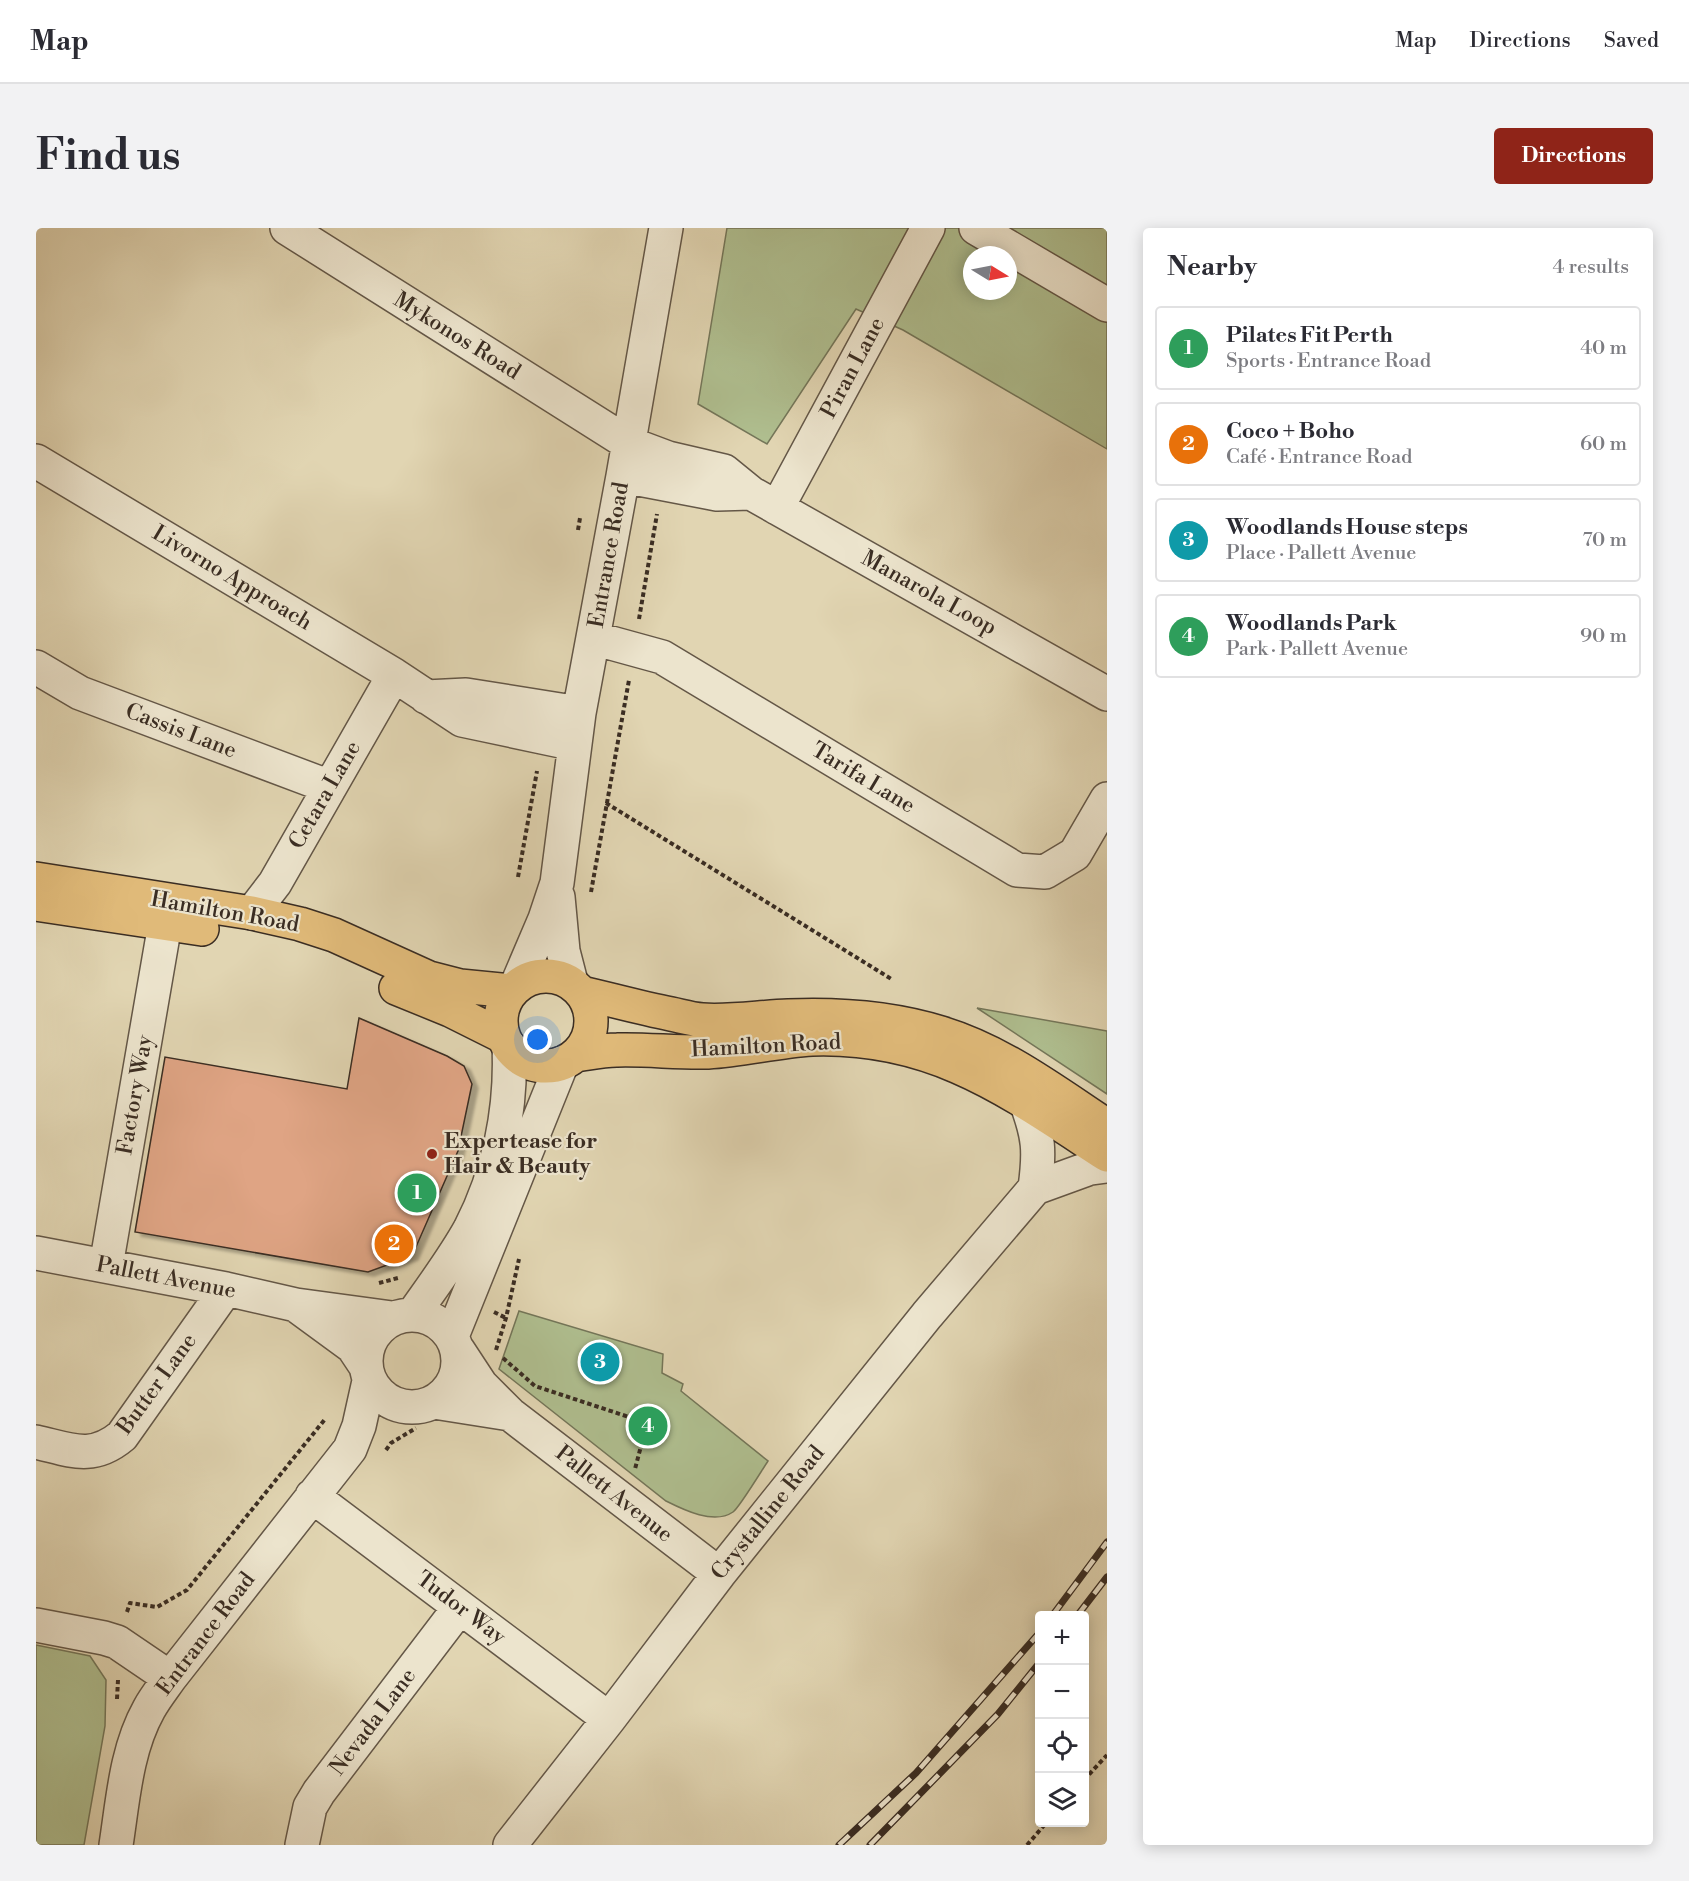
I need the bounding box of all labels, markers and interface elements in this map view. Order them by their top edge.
text: Map [30,24,89,59]
text: Map [1395,28,1437,54]
text: Directions [1470,28,1571,54]
text: Saved [1604,28,1659,54]
button: Directions [1494,128,1653,184]
text: Find us [36,130,180,183]
north arrow [963,246,1017,300]
text: Nearby [1167,251,1257,283]
text: 4 results [1552,255,1629,280]
street label: Mykonos Road [389,286,526,386]
street label: Piran Lane [815,313,891,423]
text: Pilates Fit Perth [1226,322,1393,349]
text: 1 [1184,336,1193,361]
text: 40 m [1580,336,1627,361]
text: Sports · Entrance Road [1226,349,1431,374]
text: Coco + Boho [1226,418,1355,445]
text: 2 [1182,432,1195,457]
text: 60 m [1580,432,1627,457]
text: Café · Entrance Road [1226,445,1412,470]
street label: Entrance Road [583,480,635,630]
text: Woodlands House steps [1226,514,1468,541]
street label: Livorno Approach [147,520,317,636]
text: 3 [1182,528,1195,553]
text: 70 m [1583,528,1627,553]
text: Place · Pallett Avenue [1226,541,1416,566]
street label: Manarola Loop [857,545,1001,641]
text: Woodlands Park [1226,610,1396,637]
text: 4 [1182,624,1195,649]
text: 90 m [1580,624,1627,649]
text: Park · Pallett Avenue [1226,637,1408,662]
street label: Cassis Lane [122,697,240,765]
street label: Cetara Lane [283,736,367,854]
street label: Tarifa Lane [806,737,920,819]
street label: Hamilton Road [149,886,302,938]
your location [523,1025,552,1054]
street label: Hamilton Road [690,1029,842,1063]
street label: Factory Way [111,1033,159,1157]
place label: Expertease for Hair & Beauty [444,1128,597,1180]
marker: Expertease for Hair & Beauty [425,1147,439,1161]
pin: 1 [398,1170,436,1216]
pin: 2 [374,1222,414,1266]
street label: Pallett Avenue [94,1251,238,1305]
street label: Butter Lane [111,1328,203,1441]
pin: 3 [580,1340,620,1384]
pin: 4 [628,1404,668,1448]
street label: Pallett Avenue [550,1440,678,1548]
street label: Crystalline Road [706,1440,831,1586]
street label: Tudor Way [411,1566,511,1651]
street label: Entrance Road [151,1567,261,1701]
map controls [1035,1611,1089,1827]
button: + [1035,1611,1089,1665]
street label: Nevada Lane [324,1663,422,1781]
button: − [1035,1665,1089,1719]
button: locate [1035,1719,1089,1773]
button: layers [1035,1773,1089,1827]

